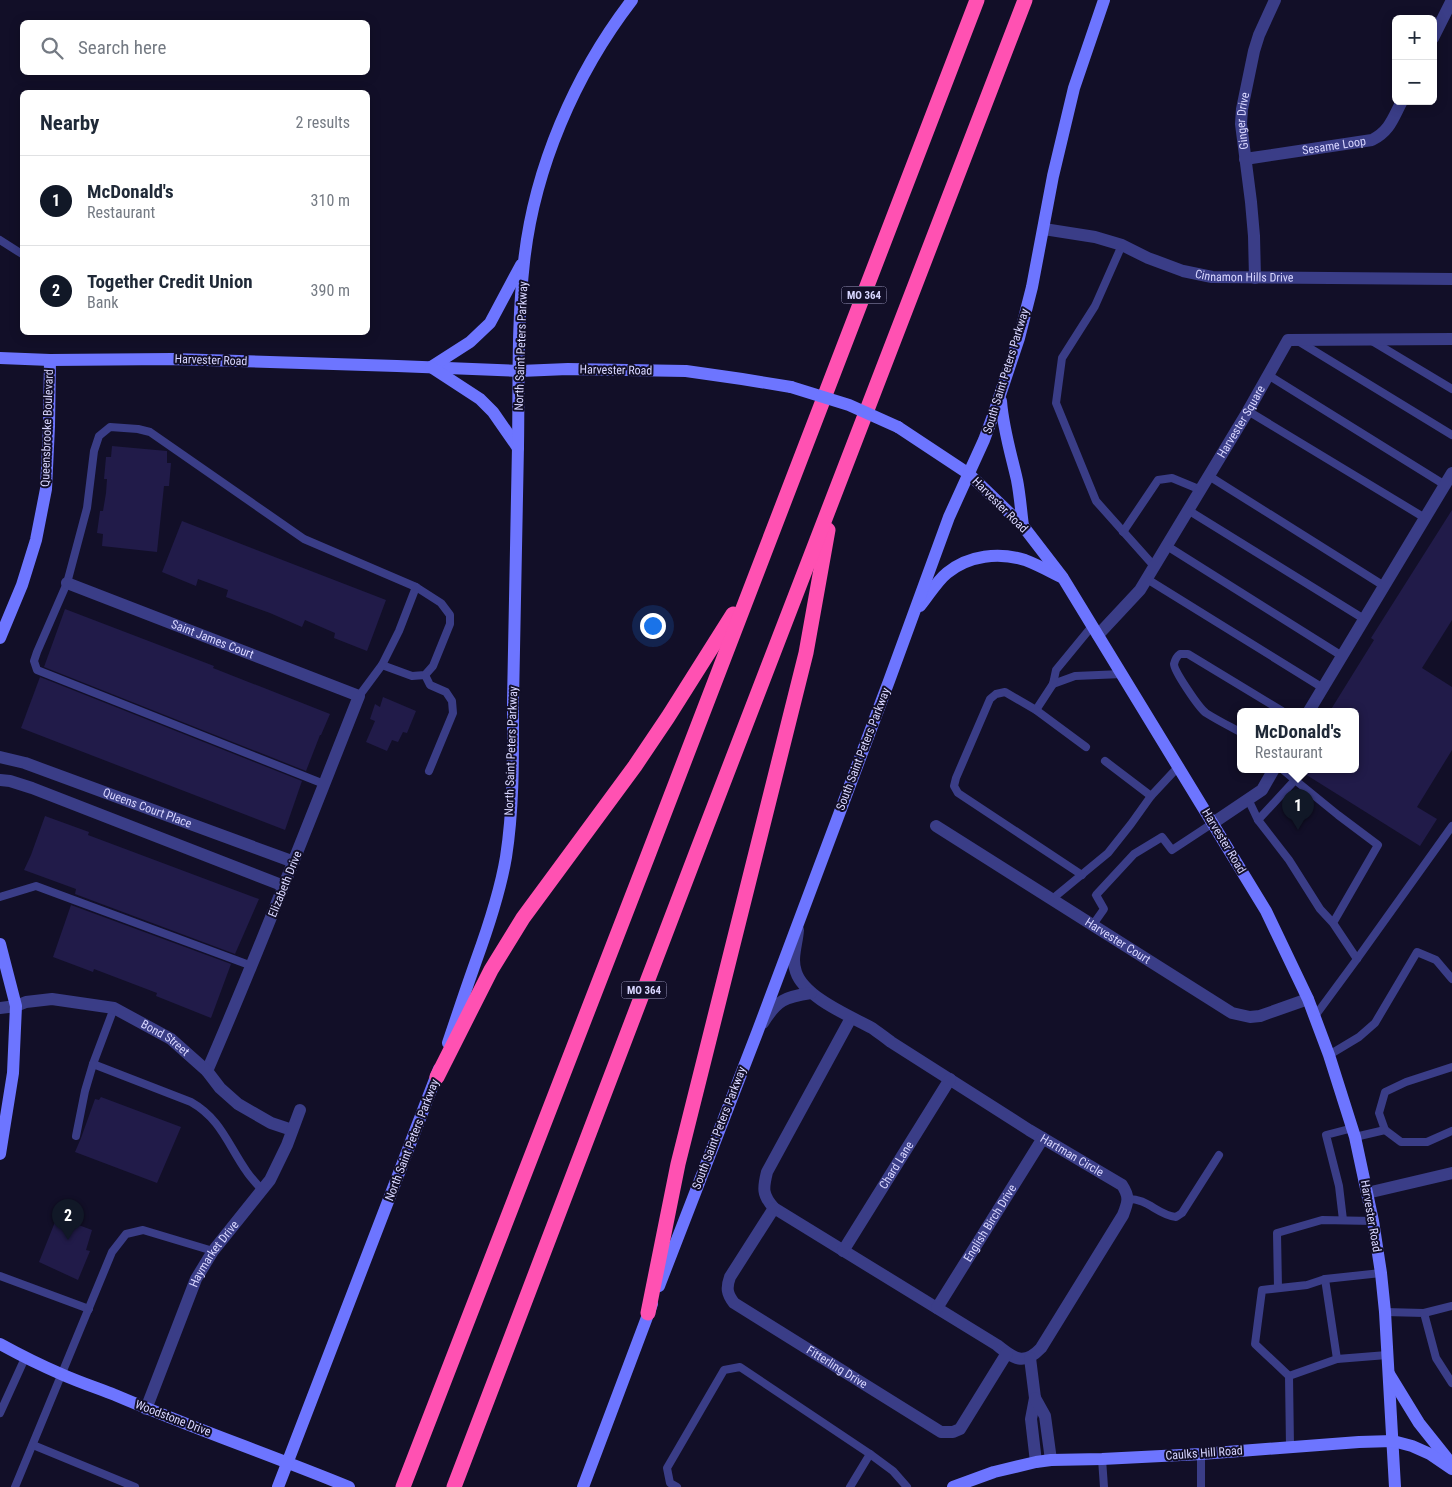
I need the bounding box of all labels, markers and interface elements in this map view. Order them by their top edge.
map controls [1392,15,1437,105]
button: + [1392,15,1437,60]
search box [20,20,370,75]
icon: search [38,34,66,62]
text: Search here [78,36,166,59]
button: − [1392,60,1437,105]
street label: Ginger Drive [1234,91,1252,150]
text: Nearby [40,111,99,135]
text: 2 results [295,113,350,132]
street label: Sesame Loop [1301,134,1367,157]
text: McDonald's [87,180,174,203]
text: 1 [52,191,60,210]
text: 310 m [311,191,350,210]
text: Restaurant [87,203,155,222]
street label: Cinnamon Hills Drive [1194,267,1294,285]
text: Together Credit Union [87,270,253,293]
text: 2 [52,281,60,300]
text: 390 m [311,281,350,300]
street label: North Saint Peters Parkway [512,281,530,411]
road number: MO 364 [842,286,886,304]
text: Bank [87,293,118,312]
street label: South Saint Peters Parkway [980,307,1032,435]
street label: Harvester Road [174,352,248,368]
street label: Harvester Road [579,362,653,378]
street label: Queensbrooke Boulevard [38,369,56,487]
street label: Harvester Square [1214,383,1268,460]
street label: Harvester Road [969,474,1031,536]
your location [640,613,666,639]
street label: Saint James Court [169,617,256,662]
street label: North Saint Peters Parkway [502,686,520,816]
street label: South Saint Peters Parkway [833,686,893,812]
popup [1237,708,1359,773]
text: McDonald's [1255,720,1341,743]
text: Restaurant [1255,743,1323,762]
street label: Queens Court Place [101,785,194,831]
pin: 1 [1282,789,1314,830]
street label: Harvester Road [1199,806,1249,876]
street label: Elizabeth Drive [265,849,305,919]
street label: Harvester Court [1082,915,1154,967]
road number: MO 364 [622,982,666,998]
street label: Bond Street [138,1017,192,1059]
street label: South Saint Peters Parkway [689,1065,749,1191]
street label: North Saint Peters Parkway [382,1077,442,1203]
street label: Hartman Circle [1038,1131,1106,1180]
street label: Chard Lane [876,1138,917,1192]
street label: Harvester Road [1358,1179,1384,1253]
street label: English Birch Drive [961,1182,1019,1264]
pin: 2 [52,1199,84,1240]
street label: Haymarket Drive [187,1218,242,1289]
street label: Fitterling Drive [804,1343,870,1392]
street label: Woodstone Drive [133,1397,213,1439]
street label: Caulks Hill Road [1165,1443,1243,1463]

